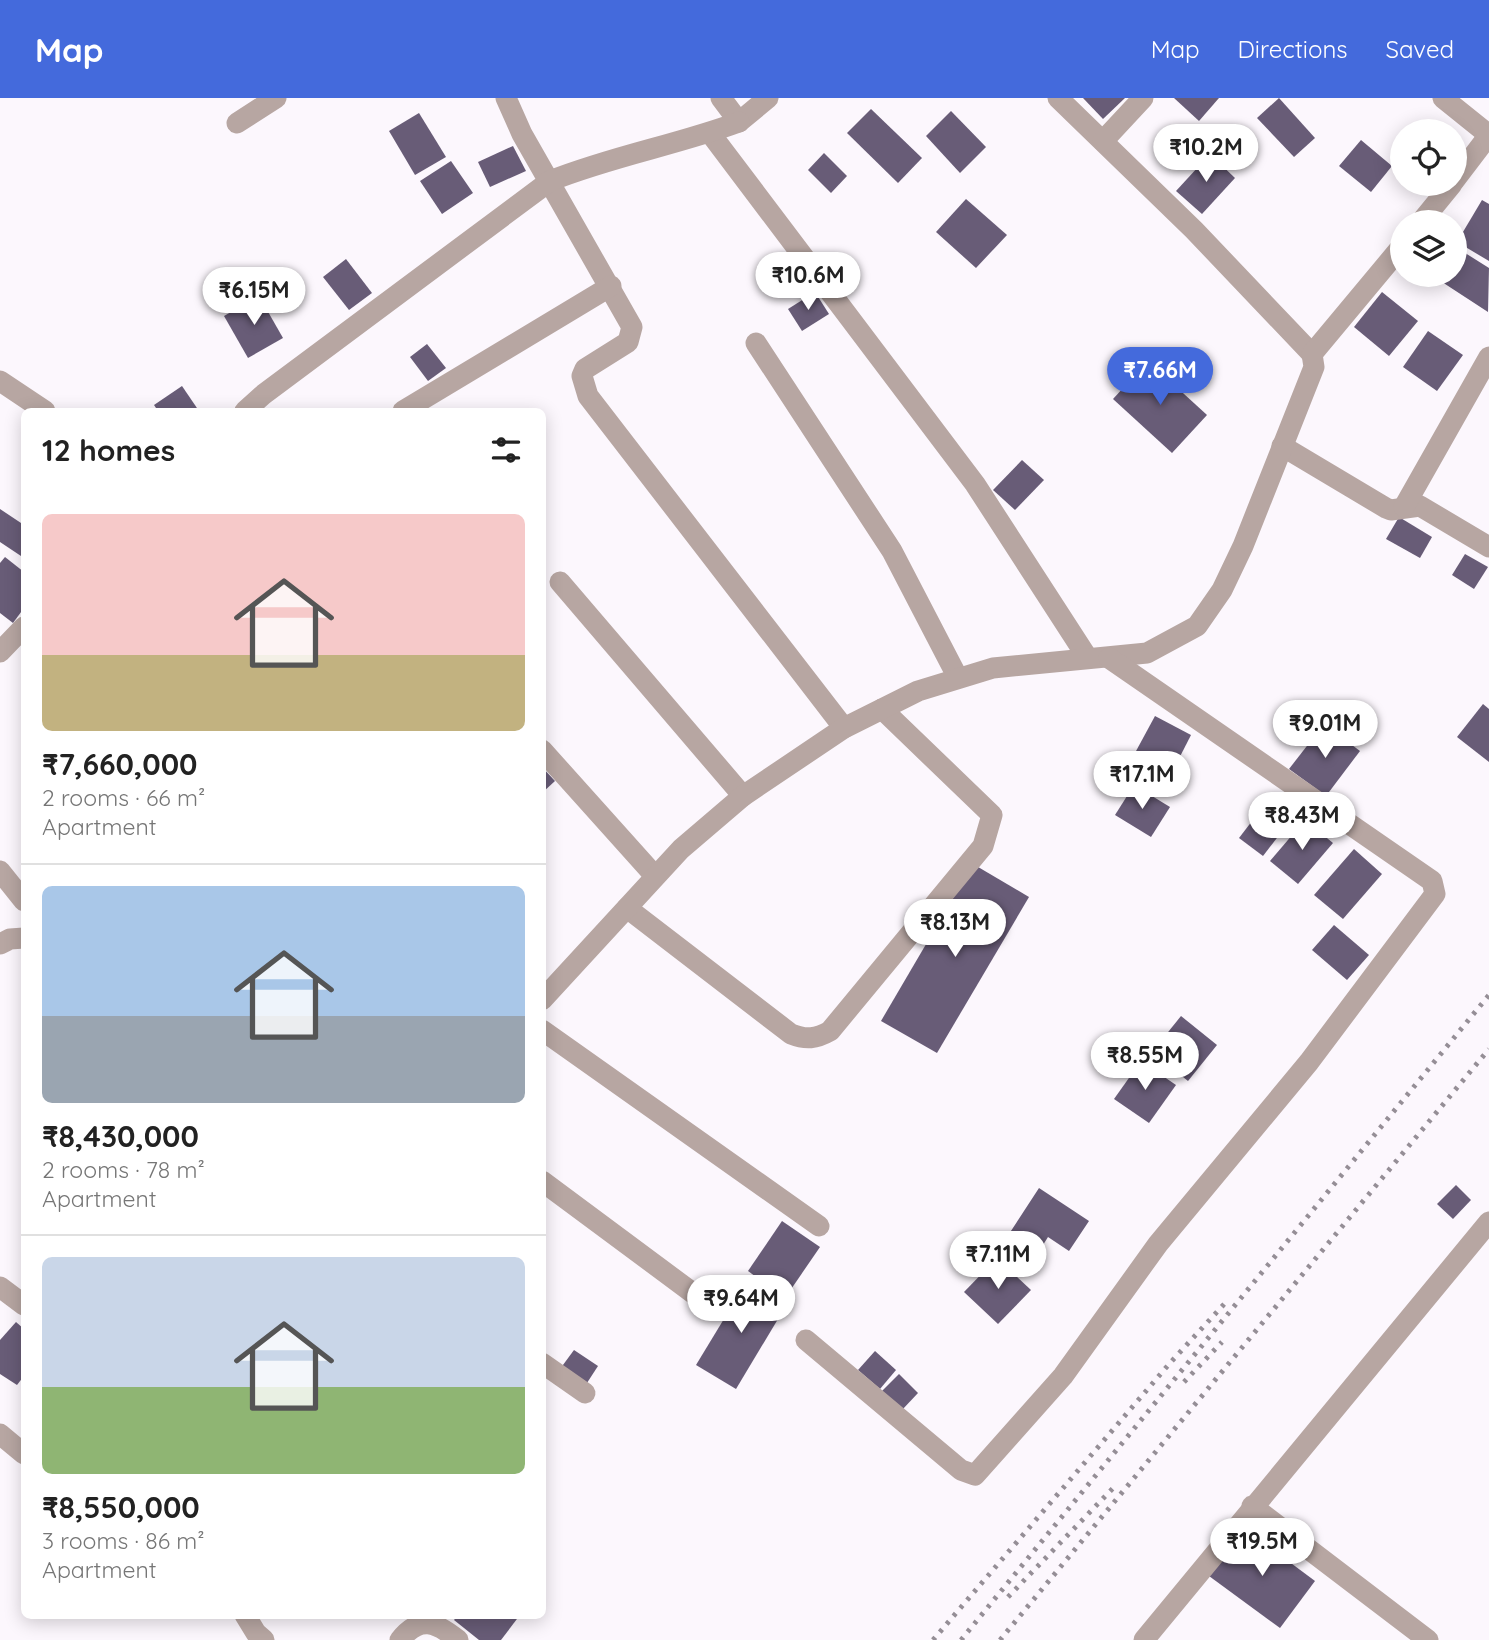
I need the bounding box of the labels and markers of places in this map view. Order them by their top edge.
pin: ₹10.2M [1149,125,1263,184]
pin: ₹10.6M [751,252,865,312]
pin: ₹6.15M [197,268,311,327]
pin: ₹7.66M [1103,348,1217,407]
pin: ₹9.01M [1268,700,1382,760]
pin: ₹17.1M [1085,752,1199,811]
pin: ₹8.43M [1245,792,1359,852]
pin: ₹8.13M [898,900,1012,959]
pin: ₹8.55M [1088,1032,1202,1092]
pin: ₹7.11M [941,1232,1055,1291]
pin: ₹9.64M [684,1276,798,1335]
pin: ₹19.5M [1205,1518,1319,1578]

